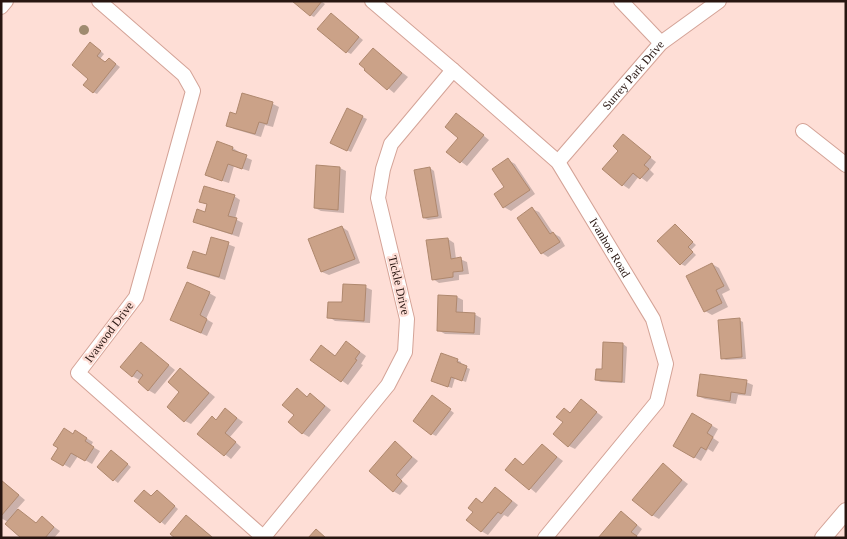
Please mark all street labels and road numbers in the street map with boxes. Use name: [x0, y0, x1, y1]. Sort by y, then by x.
street label: Surrey Park Drive: [599, 37, 667, 113]
street label: Ivanhoe Road: [586, 215, 633, 280]
street label: Tickle Drive: [385, 254, 413, 316]
street label: Ivawood Drive: [82, 299, 136, 365]

